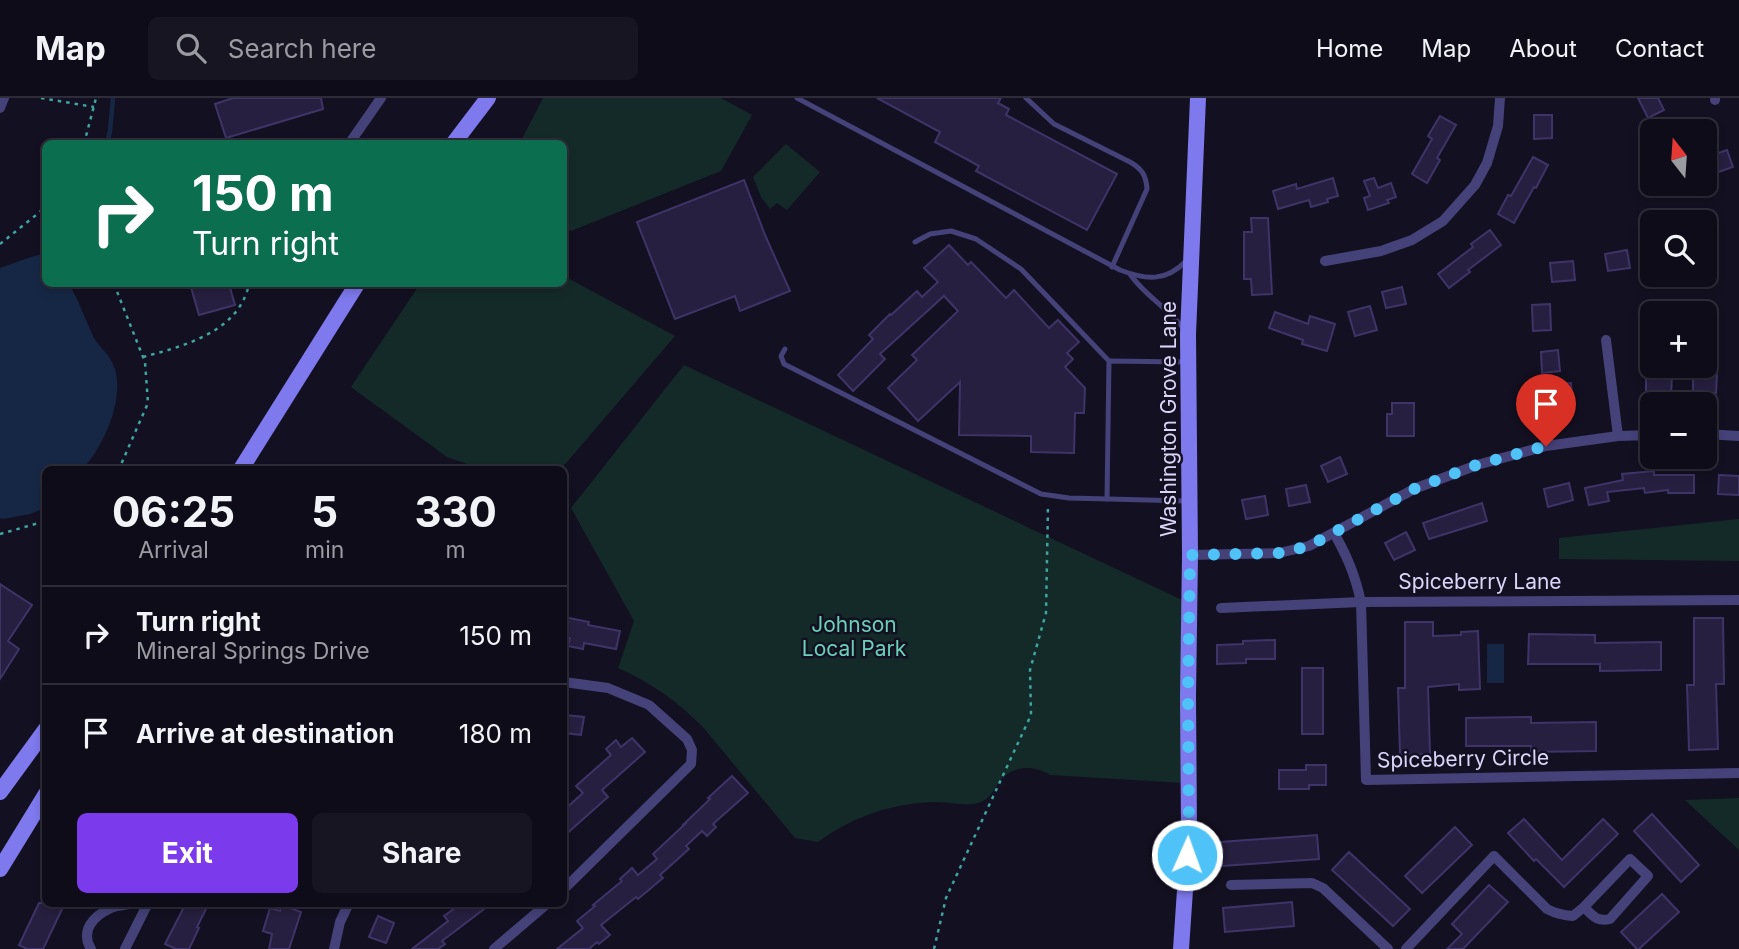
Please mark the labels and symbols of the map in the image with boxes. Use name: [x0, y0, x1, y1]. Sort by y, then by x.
north arrow: [1640, 119, 1717, 196]
street label: Washington Grove Lane: [1156, 301, 1181, 537]
pin: [1516, 374, 1576, 446]
street label: Spiceberry Lane: [1398, 569, 1562, 594]
park label: Johnson Local Park: [802, 612, 907, 661]
street label: Spiceberry Circle: [1377, 744, 1549, 773]
position arrow: [1150, 818, 1224, 892]

